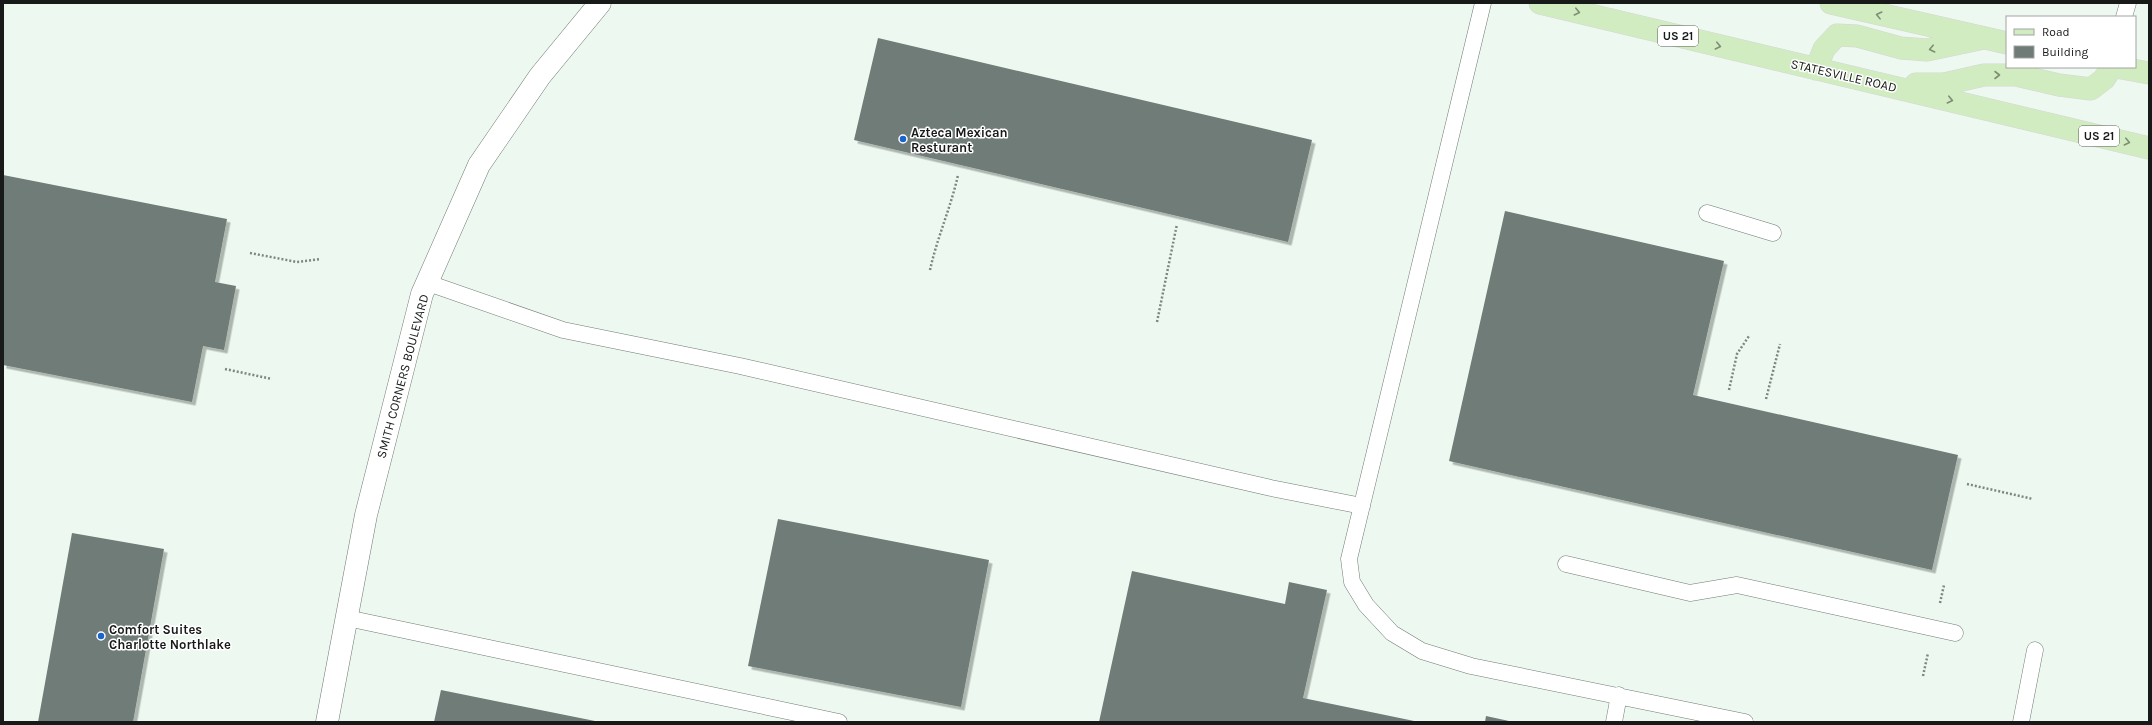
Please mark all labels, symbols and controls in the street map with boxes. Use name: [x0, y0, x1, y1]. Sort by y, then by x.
one-way arrow: [1574, 7, 1581, 16]
one-way arrow: [1876, 11, 1883, 20]
legend: [2006, 16, 2136, 68]
text: Road: [2042, 25, 2070, 39]
road number: US 21: [1658, 26, 1698, 46]
one-way arrow: [1714, 41, 1721, 49]
one-way arrow: [1929, 44, 1935, 52]
text: Building: [2042, 45, 2089, 59]
street label: STATESVILLE ROAD: [1789, 56, 1898, 95]
one-way arrow: [1994, 71, 2000, 79]
one-way arrow: [1946, 95, 1953, 104]
place label: Azteca Mexican Resturant: [911, 125, 1008, 155]
road number: US 21: [2079, 126, 2119, 146]
marker: Azteca Mexican Resturant: [898, 134, 908, 144]
one-way arrow: [2124, 138, 2130, 146]
street label: SMITH CORNERS BOULEVARD: [373, 292, 432, 460]
place label: Comfort Suites Charlotte Northlake: [109, 622, 231, 652]
marker: Comfort Suites Charlotte Northlake: [96, 631, 106, 641]

